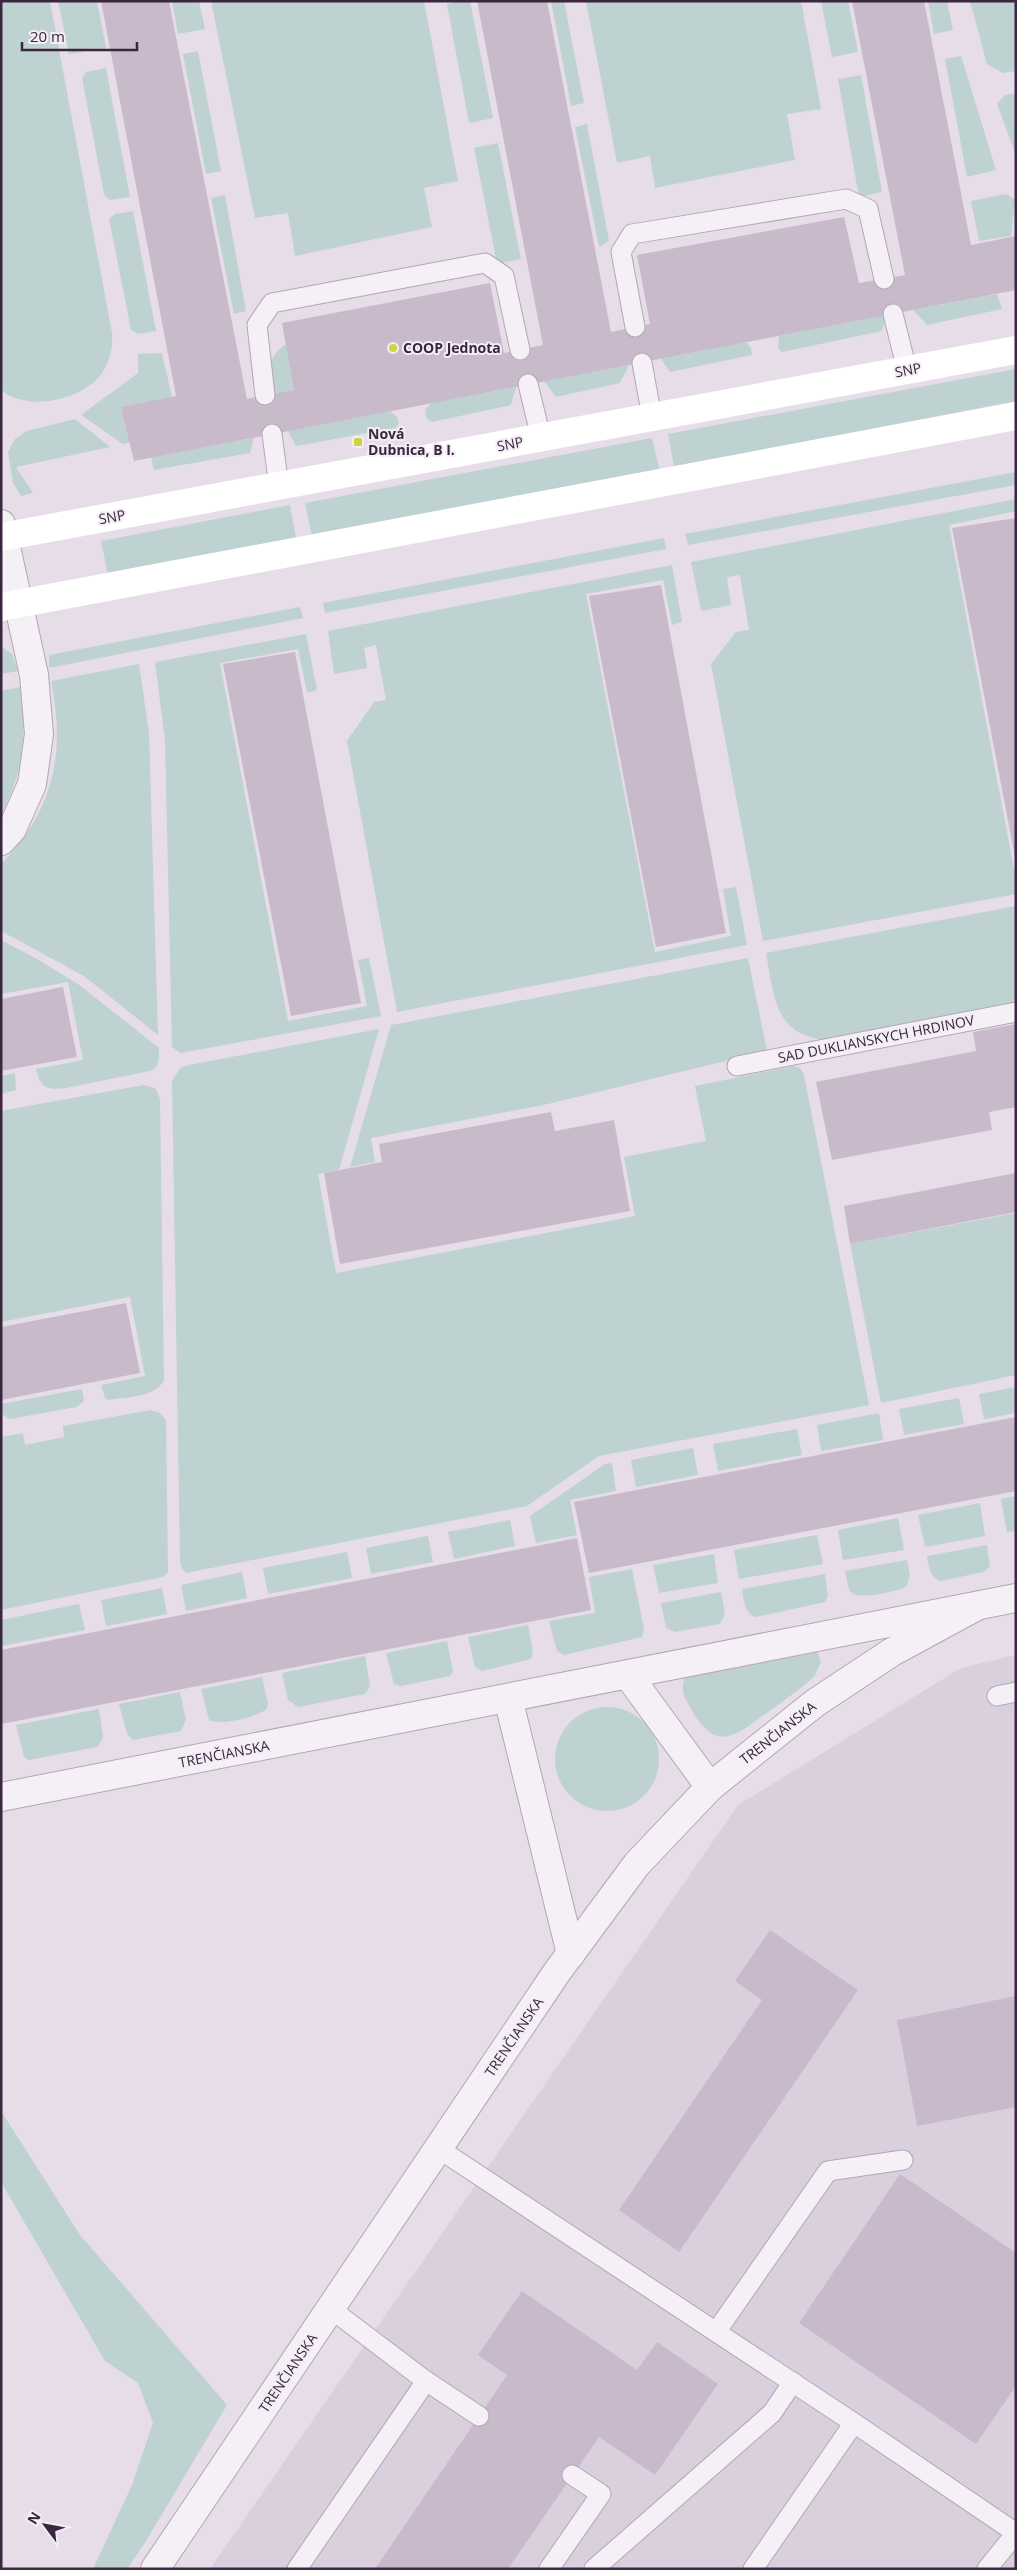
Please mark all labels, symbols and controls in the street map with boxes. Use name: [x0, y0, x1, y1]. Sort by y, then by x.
scale bar: [22, 20, 138, 52]
text: 20 m: [30, 26, 65, 46]
place label: COOP Jednota: [403, 338, 501, 357]
marker: COOP Jednota: [387, 342, 399, 354]
street label: SNP: [893, 358, 923, 381]
place label: Nová Dubnica, B I.: [368, 424, 455, 459]
street label: SNP: [495, 432, 525, 455]
marker: Nová Dubnica, B I.: [352, 436, 364, 448]
street label: SNP: [97, 505, 127, 528]
street label: SAD DUKLIANSKYCH HRDINOV: [776, 1010, 976, 1067]
street label: TRENČIANSKA: [736, 1697, 820, 1768]
street label: TRENČIANSKA: [177, 1735, 271, 1772]
street label: TRENČIANSKA: [480, 1993, 547, 2080]
street label: TRENČIANSKA: [254, 2329, 321, 2416]
north arrow: [20, 2500, 70, 2550]
text: N: [22, 2508, 45, 2528]

